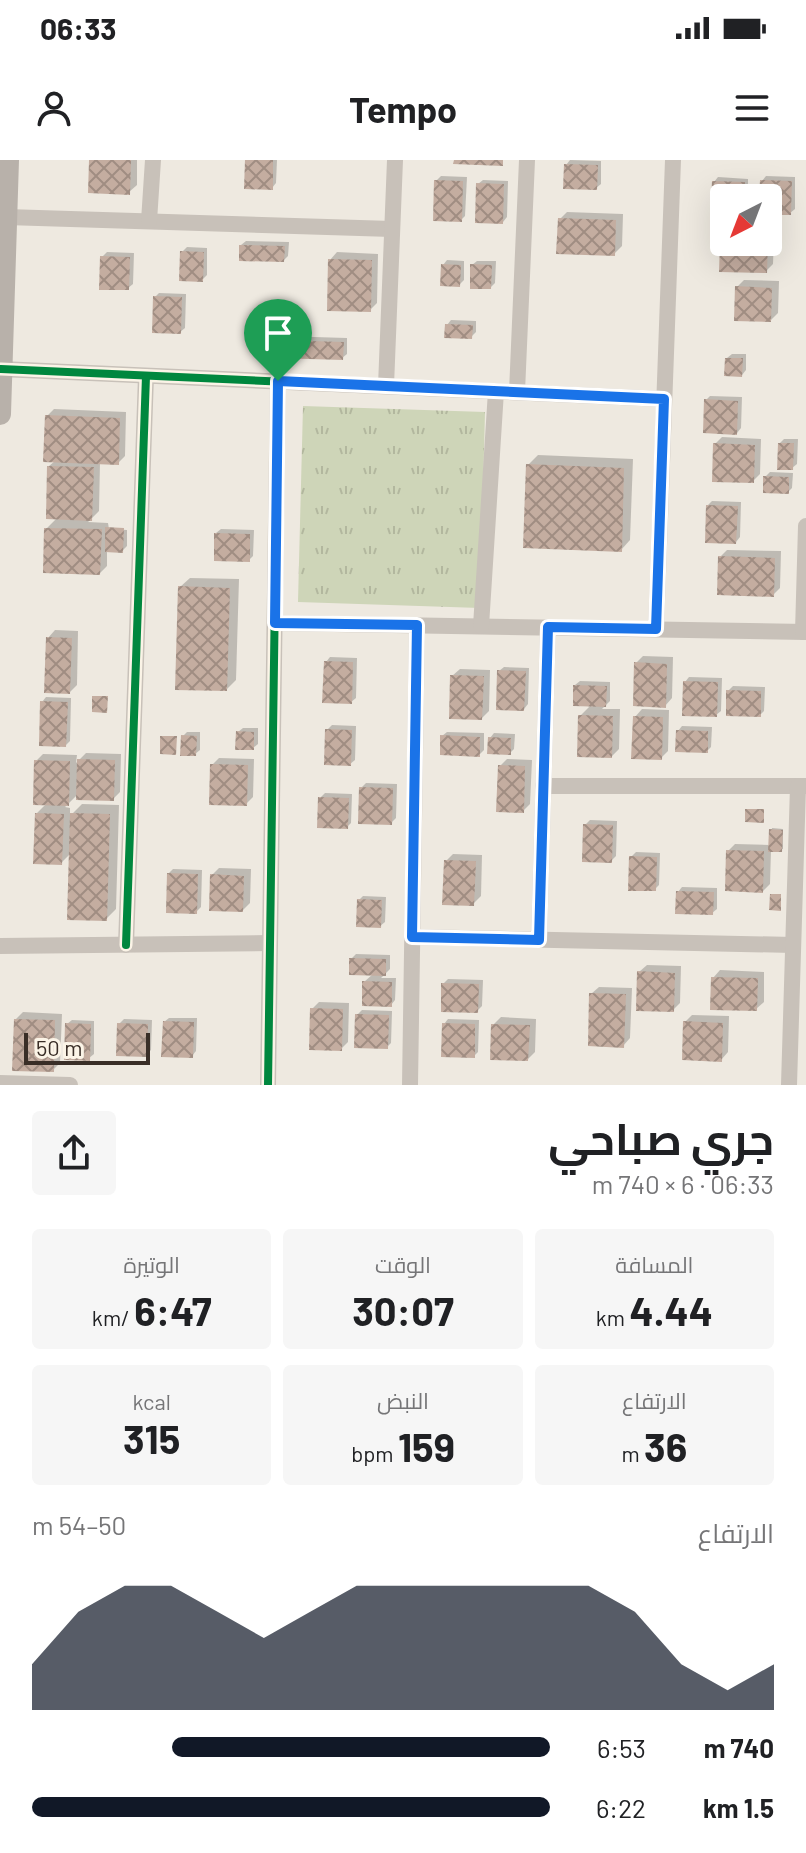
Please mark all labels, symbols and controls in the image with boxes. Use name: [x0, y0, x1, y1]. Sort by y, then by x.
text: 06:33: [40, 10, 117, 46]
icon: person: [32, 86, 76, 130]
icon: menu: [730, 86, 774, 130]
text: Tempo: [349, 87, 457, 130]
north arrow: [710, 184, 782, 256]
map controls: [710, 184, 782, 256]
pin: [244, 299, 312, 381]
icon: arrive: [256, 311, 300, 355]
scale bar: [24, 1029, 150, 1065]
text: 50 m: [36, 1034, 82, 1060]
button: share: [32, 1111, 116, 1195]
text: جري صباحي: [548, 1111, 774, 1164]
text: 06:33 · 6 × 740 m: [592, 1168, 774, 1199]
text: الوتيرة: [123, 1251, 180, 1277]
text: الوقت: [375, 1251, 431, 1277]
text: المسافة: [615, 1251, 693, 1277]
text: 6:47: [134, 1286, 211, 1334]
text: 30:07: [352, 1286, 454, 1334]
text: 4.44: [629, 1286, 713, 1334]
text: /km: [92, 1304, 134, 1330]
text: km: [596, 1304, 629, 1330]
text: النبض: [377, 1387, 429, 1413]
text: الارتفاع: [622, 1387, 687, 1413]
text: kcal: [133, 1388, 171, 1414]
text: 315: [123, 1414, 180, 1462]
text: 159: [398, 1422, 455, 1470]
text: 36: [644, 1422, 687, 1470]
text: bpm: [351, 1440, 398, 1466]
text: m: [621, 1440, 644, 1466]
text: 50–54 m: [32, 1509, 126, 1540]
text: الارتفاع: [698, 1517, 774, 1548]
text: 6:53: [597, 1732, 646, 1763]
text: 740 m: [704, 1732, 774, 1763]
text: 6:22: [596, 1792, 646, 1823]
text: 1.5 km: [703, 1792, 774, 1823]

